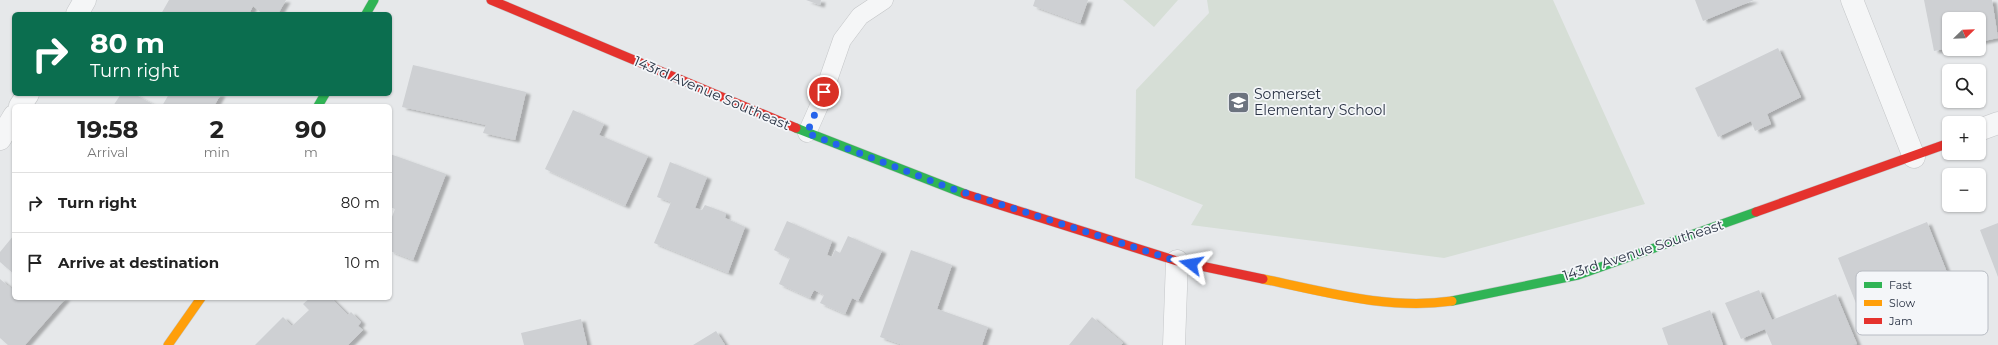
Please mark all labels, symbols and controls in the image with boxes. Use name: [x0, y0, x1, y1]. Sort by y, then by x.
north arrow: [1942, 12, 1986, 56]
map controls: [1942, 12, 1986, 212]
text: 80 m: [90, 26, 165, 60]
icon: right: [24, 28, 76, 80]
street label: 143rd Avenue Southeast: [631, 52, 793, 134]
text: Turn right: [90, 60, 180, 82]
button: search: [1942, 64, 1986, 108]
pin: [807, 75, 841, 109]
icon: arrive: [813, 81, 835, 103]
place label: Somerset Elementary School: [1254, 85, 1386, 119]
school or university icon: Somerset Elementary School: [1226, 89, 1252, 115]
text: 19:58: [77, 115, 138, 144]
text: 2: [210, 115, 224, 144]
text: 90: [295, 115, 327, 144]
button: +: [1942, 116, 1986, 160]
text: Arrival: [87, 144, 128, 160]
text: min: [204, 144, 230, 160]
text: m: [304, 144, 318, 160]
button: −: [1942, 168, 1986, 212]
icon: right: [24, 192, 46, 214]
text: Turn right: [58, 193, 137, 212]
text: 80 m: [341, 193, 380, 212]
street label: 143rd Avenue Southeast: [1560, 215, 1726, 285]
position arrow: [1170, 243, 1212, 285]
icon: arrive: [24, 252, 46, 274]
text: Arrive at destination: [58, 253, 219, 272]
text: 10 m: [345, 253, 380, 272]
legend: [1856, 271, 1988, 335]
text: Fast: [1889, 278, 1913, 292]
text: Slow: [1889, 296, 1915, 310]
text: Jam: [1888, 314, 1913, 328]

